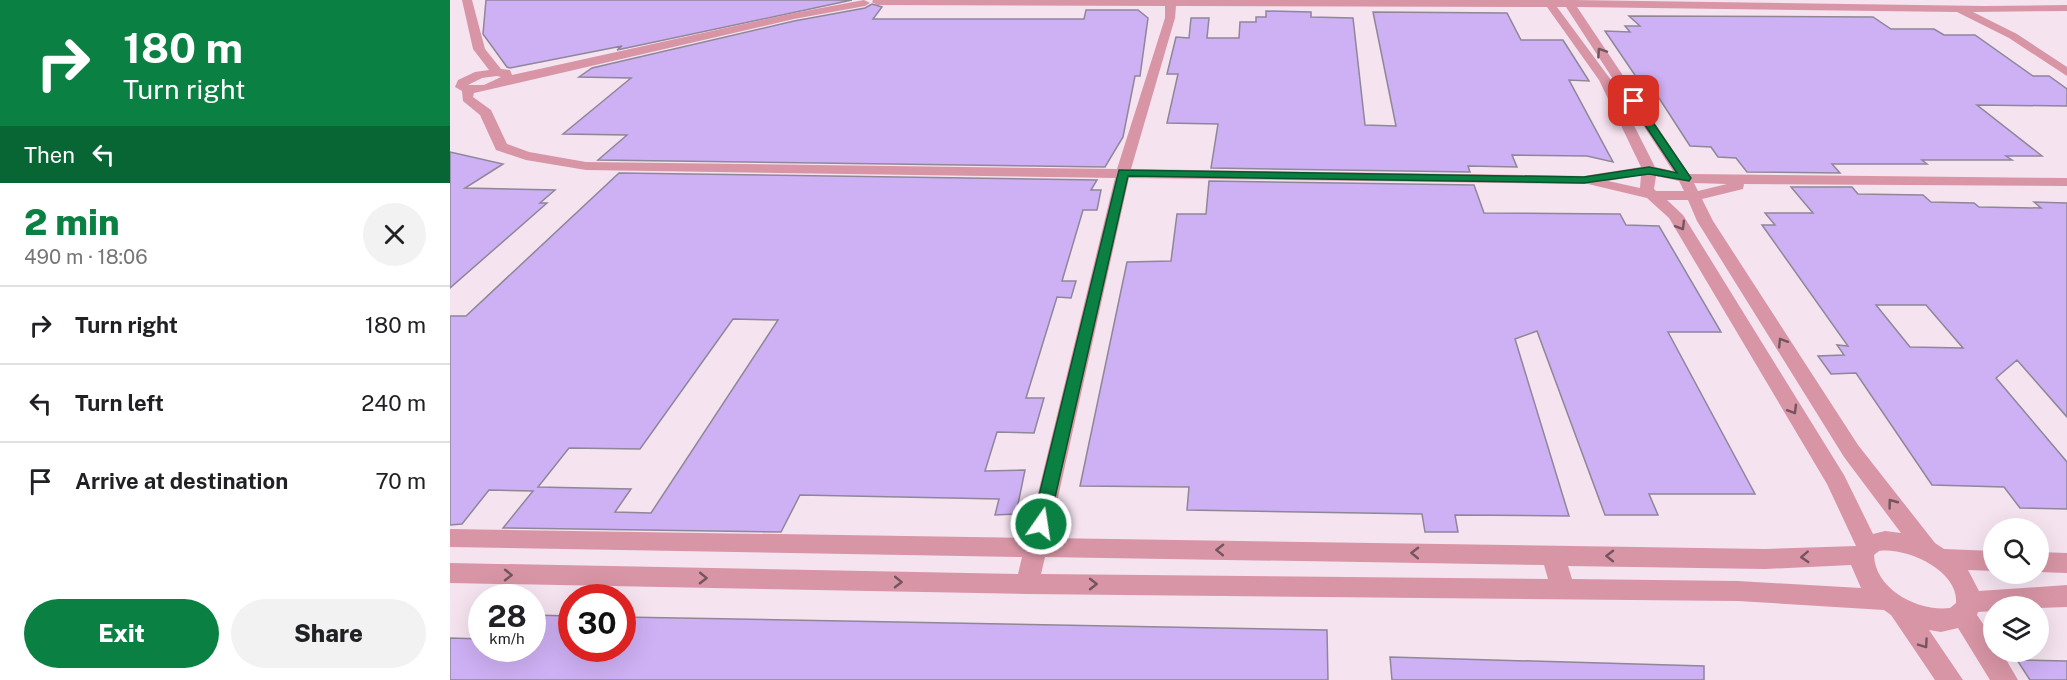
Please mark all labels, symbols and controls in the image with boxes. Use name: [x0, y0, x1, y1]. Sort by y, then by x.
text: 180 m: [123, 23, 243, 72]
icon: right: [24, 24, 102, 102]
one-way arrow: [1597, 48, 1608, 59]
text: Turn right: [123, 73, 246, 105]
pin: [1608, 75, 1659, 126]
icon: arrive: [1617, 84, 1650, 117]
icon: left: [87, 138, 120, 171]
text: Then: [24, 142, 75, 168]
text: 2 min: [24, 201, 120, 243]
button: close: [363, 203, 426, 266]
one-way arrow: [1674, 220, 1686, 230]
text: 490 m · 18:06: [24, 245, 148, 269]
icon: right: [24, 309, 57, 342]
text: Turn right: [75, 312, 178, 338]
text: 180 m: [365, 312, 426, 338]
one-way arrow: [1778, 338, 1790, 348]
icon: left: [24, 387, 57, 420]
text: Turn left: [75, 390, 164, 416]
text: 240 m: [361, 390, 426, 416]
one-way arrow: [1786, 404, 1798, 414]
icon: arrive: [24, 465, 57, 498]
text: Arrive at destination: [75, 468, 288, 494]
text: 70 m: [375, 468, 426, 494]
position arrow: [1009, 492, 1073, 556]
one-way arrow: [1888, 499, 1899, 510]
map controls: [1983, 518, 2049, 662]
button: search: [1983, 518, 2049, 584]
one-way arrow: [1215, 544, 1224, 556]
one-way arrow: [1410, 547, 1419, 559]
one-way arrow: [1605, 550, 1614, 563]
one-way arrow: [1800, 551, 1809, 564]
one-way arrow: [504, 568, 513, 581]
one-way arrow: [699, 572, 708, 584]
one-way arrow: [894, 575, 903, 588]
one-way arrow: [1089, 578, 1098, 590]
speed limit sign: 30: [558, 584, 636, 662]
button: layers: [1983, 596, 2049, 662]
text: 28: [487, 598, 527, 634]
button: Exit: [24, 599, 219, 668]
button: Share: [231, 599, 426, 668]
text: km/h: [489, 630, 525, 647]
one-way arrow: [1917, 637, 1928, 648]

